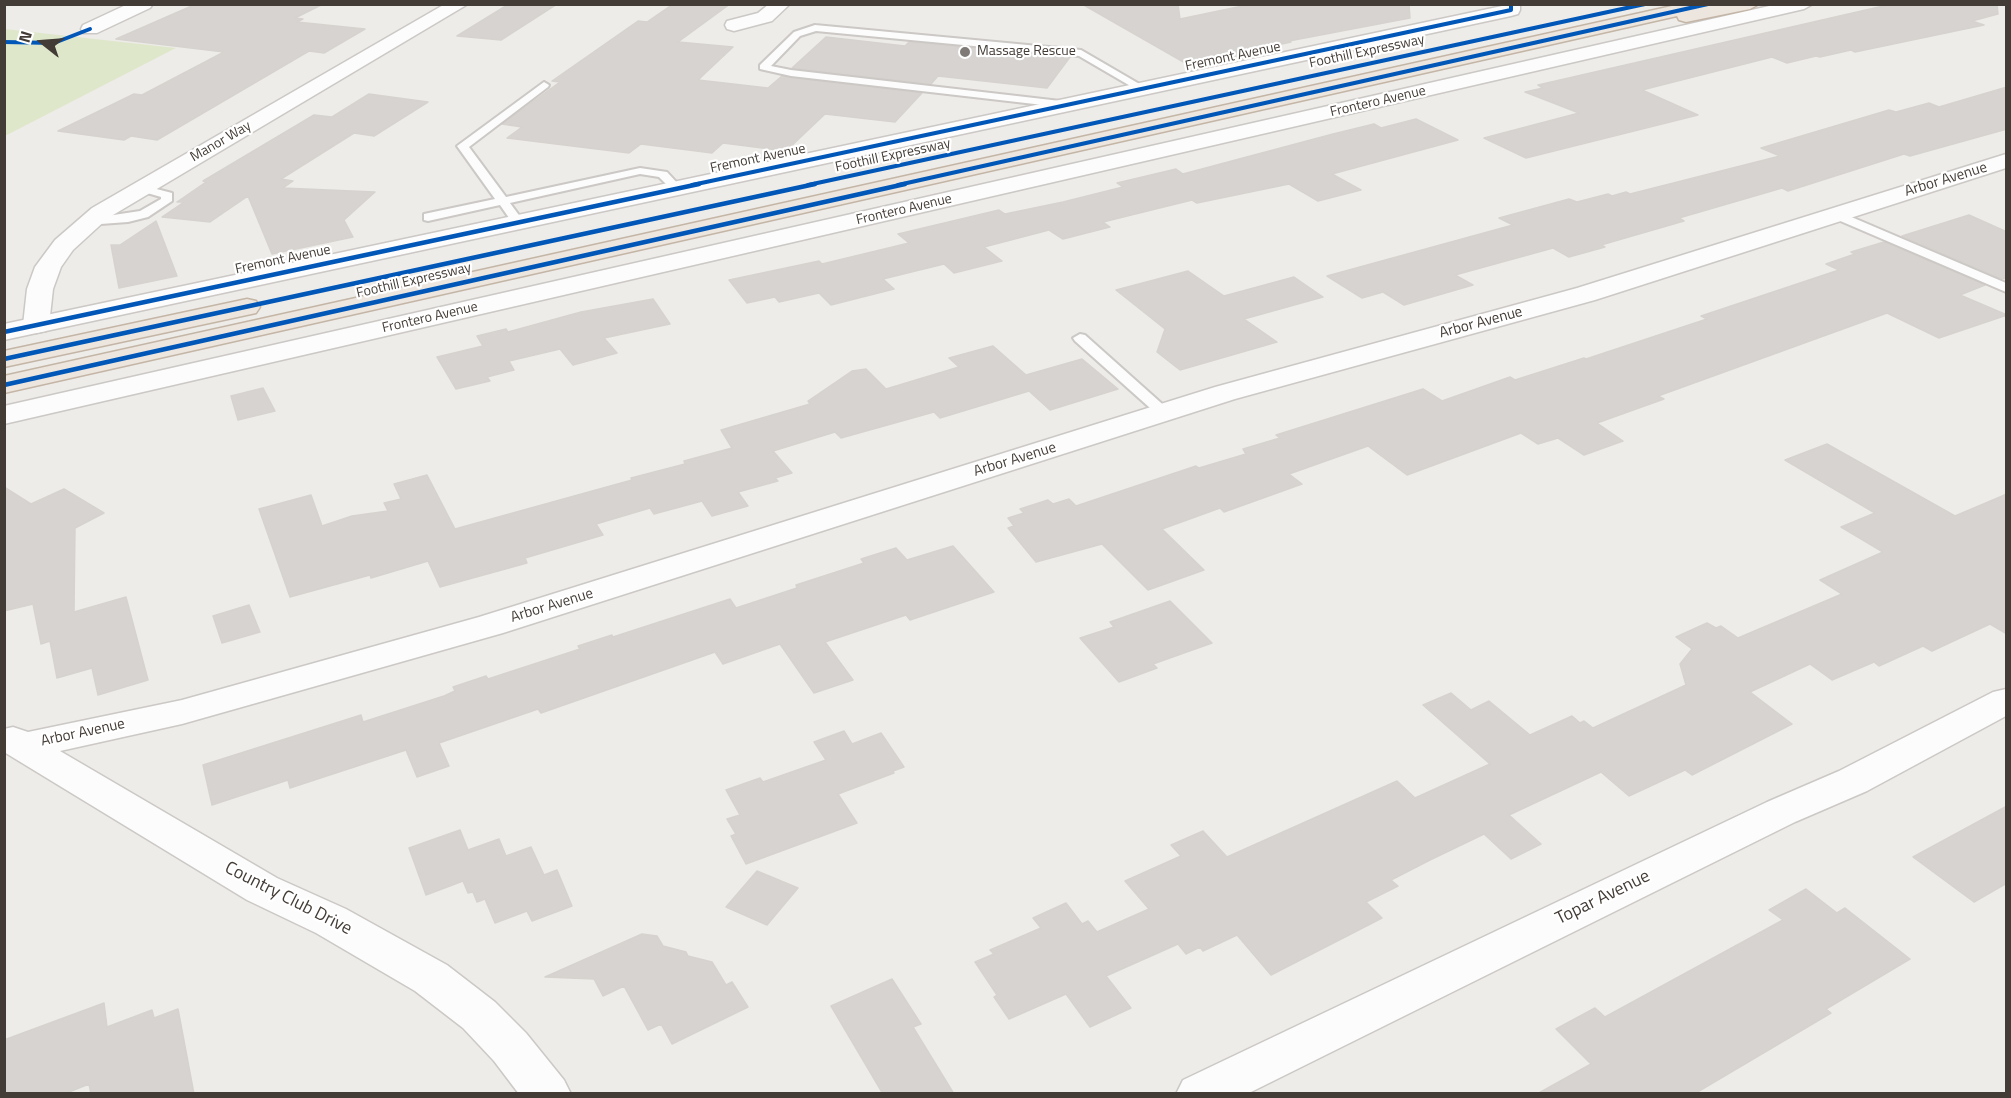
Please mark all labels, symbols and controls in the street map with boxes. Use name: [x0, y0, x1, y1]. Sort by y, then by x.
north arrow: [12, 12, 72, 72]
text: N: [12, 28, 38, 46]
street label: Foothill Expressway: [1308, 32, 1426, 72]
street label: Fremont Avenue: [1184, 39, 1282, 75]
place label: Massage Rescue: [977, 44, 1076, 60]
marker: Massage Rescue: [958, 45, 972, 59]
street label: Frontero Avenue: [1329, 83, 1427, 121]
street label: Manor Way: [188, 118, 254, 166]
street label: Foothill Expressway: [834, 136, 952, 176]
street label: Fremont Avenue: [709, 141, 807, 177]
street label: Arbor Avenue: [1903, 159, 1989, 201]
street label: Frontero Avenue: [855, 191, 953, 229]
street label: Fremont Avenue: [234, 242, 332, 278]
street label: Foothill Expressway: [355, 260, 473, 302]
street label: Frontero Avenue: [381, 299, 479, 337]
street label: Arbor Avenue: [1437, 303, 1525, 343]
street label: Arbor Avenue: [972, 439, 1058, 481]
street label: Arbor Avenue: [509, 585, 595, 627]
street label: Arbor Avenue: [39, 715, 127, 751]
street label: Country Club Drive: [221, 858, 355, 940]
street label: Topar Avenue: [1552, 866, 1654, 930]

